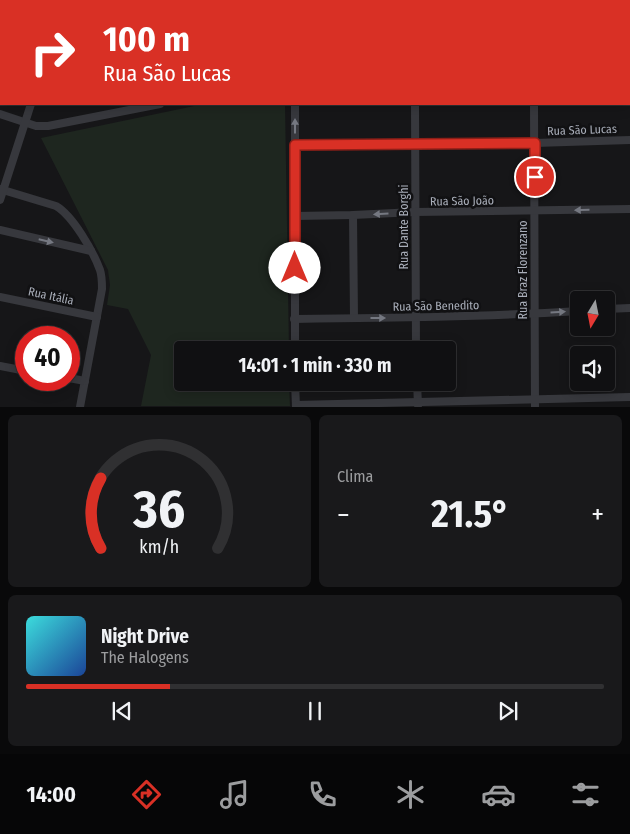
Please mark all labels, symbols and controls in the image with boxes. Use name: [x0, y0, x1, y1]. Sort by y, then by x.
text: 100 m: [103, 18, 190, 60]
icon: right: [20, 20, 85, 85]
text: Rua São Lucas: [103, 60, 231, 87]
one-way arrow: [291, 118, 299, 134]
street label: Rua São Lucas: [547, 122, 617, 138]
pin: [514, 156, 556, 198]
icon: arrive: [521, 163, 549, 191]
street label: Rua Dante Borghi: [397, 185, 411, 269]
street label: Rua São João: [430, 193, 494, 209]
one-way arrow: [574, 206, 590, 214]
one-way arrow: [373, 211, 389, 219]
street label: Rua Braz Florenzano: [516, 220, 530, 320]
one-way arrow: [38, 237, 53, 245]
position arrow: [268, 241, 320, 293]
street label: Rua Itália: [27, 284, 75, 308]
north arrow: [570, 291, 615, 336]
map controls: [570, 291, 615, 391]
street label: Rua São Benedito: [393, 298, 479, 314]
one-way arrow: [550, 308, 566, 316]
one-way arrow: [370, 314, 386, 322]
speed limit sign: 40: [15, 326, 80, 391]
button: sound: [570, 346, 615, 391]
text: 14:01 · 1 min · 330 m: [239, 354, 391, 377]
text: Clima: [337, 467, 373, 486]
text: 36: [133, 478, 185, 541]
text: 21.5°: [431, 491, 510, 537]
text: −: [337, 498, 350, 531]
text: +: [591, 498, 604, 531]
text: km/h: [140, 536, 179, 558]
text: Night Drive: [101, 625, 189, 648]
text: The Halogens: [101, 648, 189, 667]
icon: previous: [108, 697, 136, 725]
icon: pause: [301, 697, 329, 725]
icon: next: [494, 697, 522, 725]
icon: directions: [129, 777, 164, 812]
icon: music: [217, 777, 252, 812]
icon: phone: [305, 777, 340, 812]
icon: climate: [393, 777, 428, 812]
icon: car: [481, 777, 516, 812]
icon: filters: [568, 777, 603, 812]
text: 14:00: [26, 781, 76, 808]

